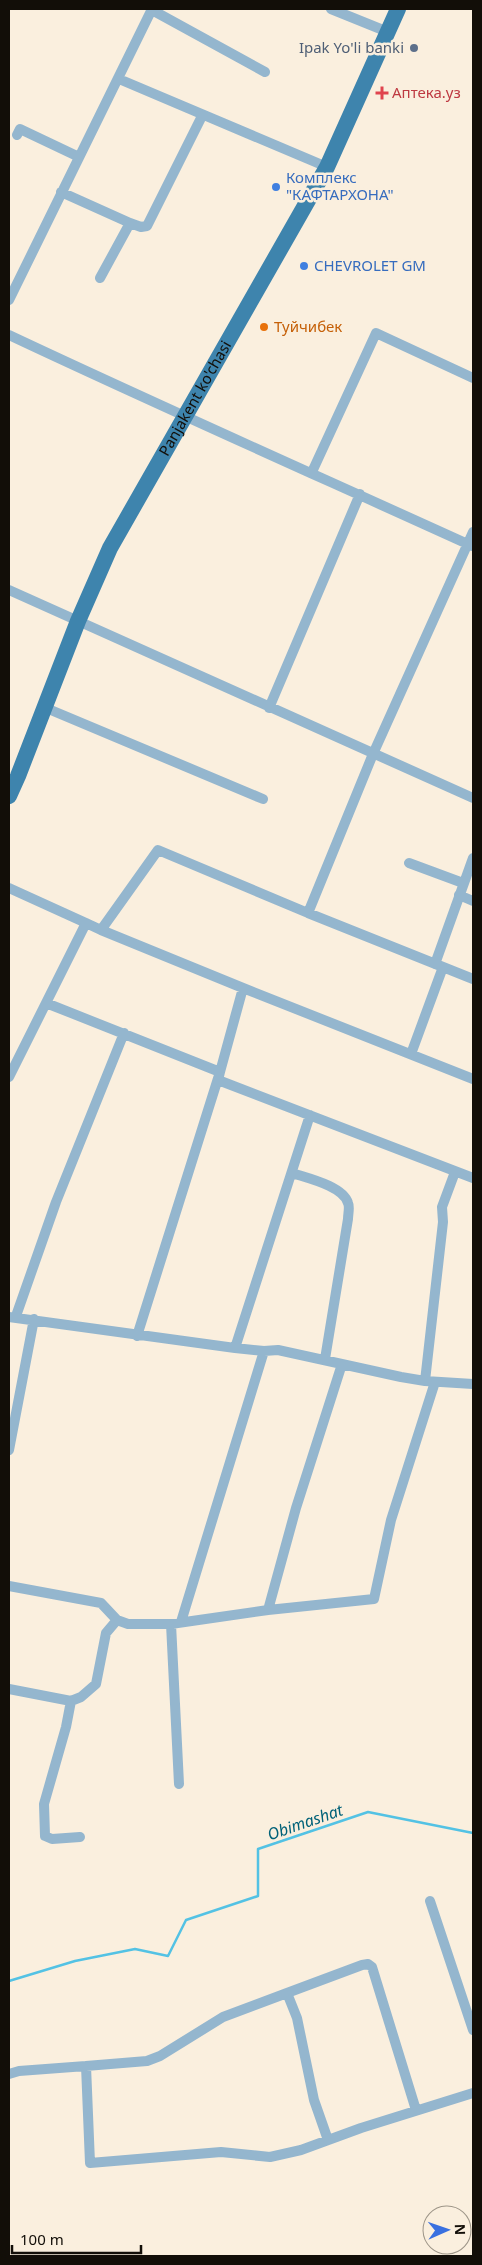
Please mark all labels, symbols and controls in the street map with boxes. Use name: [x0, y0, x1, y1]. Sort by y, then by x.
place label: Ipak Yo'li banki: [299, 37, 404, 57]
marker: Ipak Yo'li banki: [408, 42, 420, 54]
place label: Аптека.уз: [392, 82, 461, 102]
marker: Аптека.уз: [376, 87, 388, 99]
place label: Комплекс "КАФТАРХОНА": [286, 167, 394, 204]
marker: Комплекс "КАФТАРХОНА": [270, 181, 282, 193]
place label: CHEVROLET GM: [314, 255, 426, 275]
marker: CHEVROLET GM: [298, 260, 310, 272]
place label: Туйчибек: [274, 316, 342, 336]
marker: Туйчибек: [258, 321, 270, 333]
street label: Panjakent ko'chasi: [154, 337, 235, 459]
water label: Obimashat: [264, 1799, 346, 1845]
north arrow: [422, 2205, 472, 2255]
scale bar: [12, 2222, 141, 2254]
text: N: [451, 2224, 470, 2236]
text: 100 m: [20, 2229, 64, 2249]

